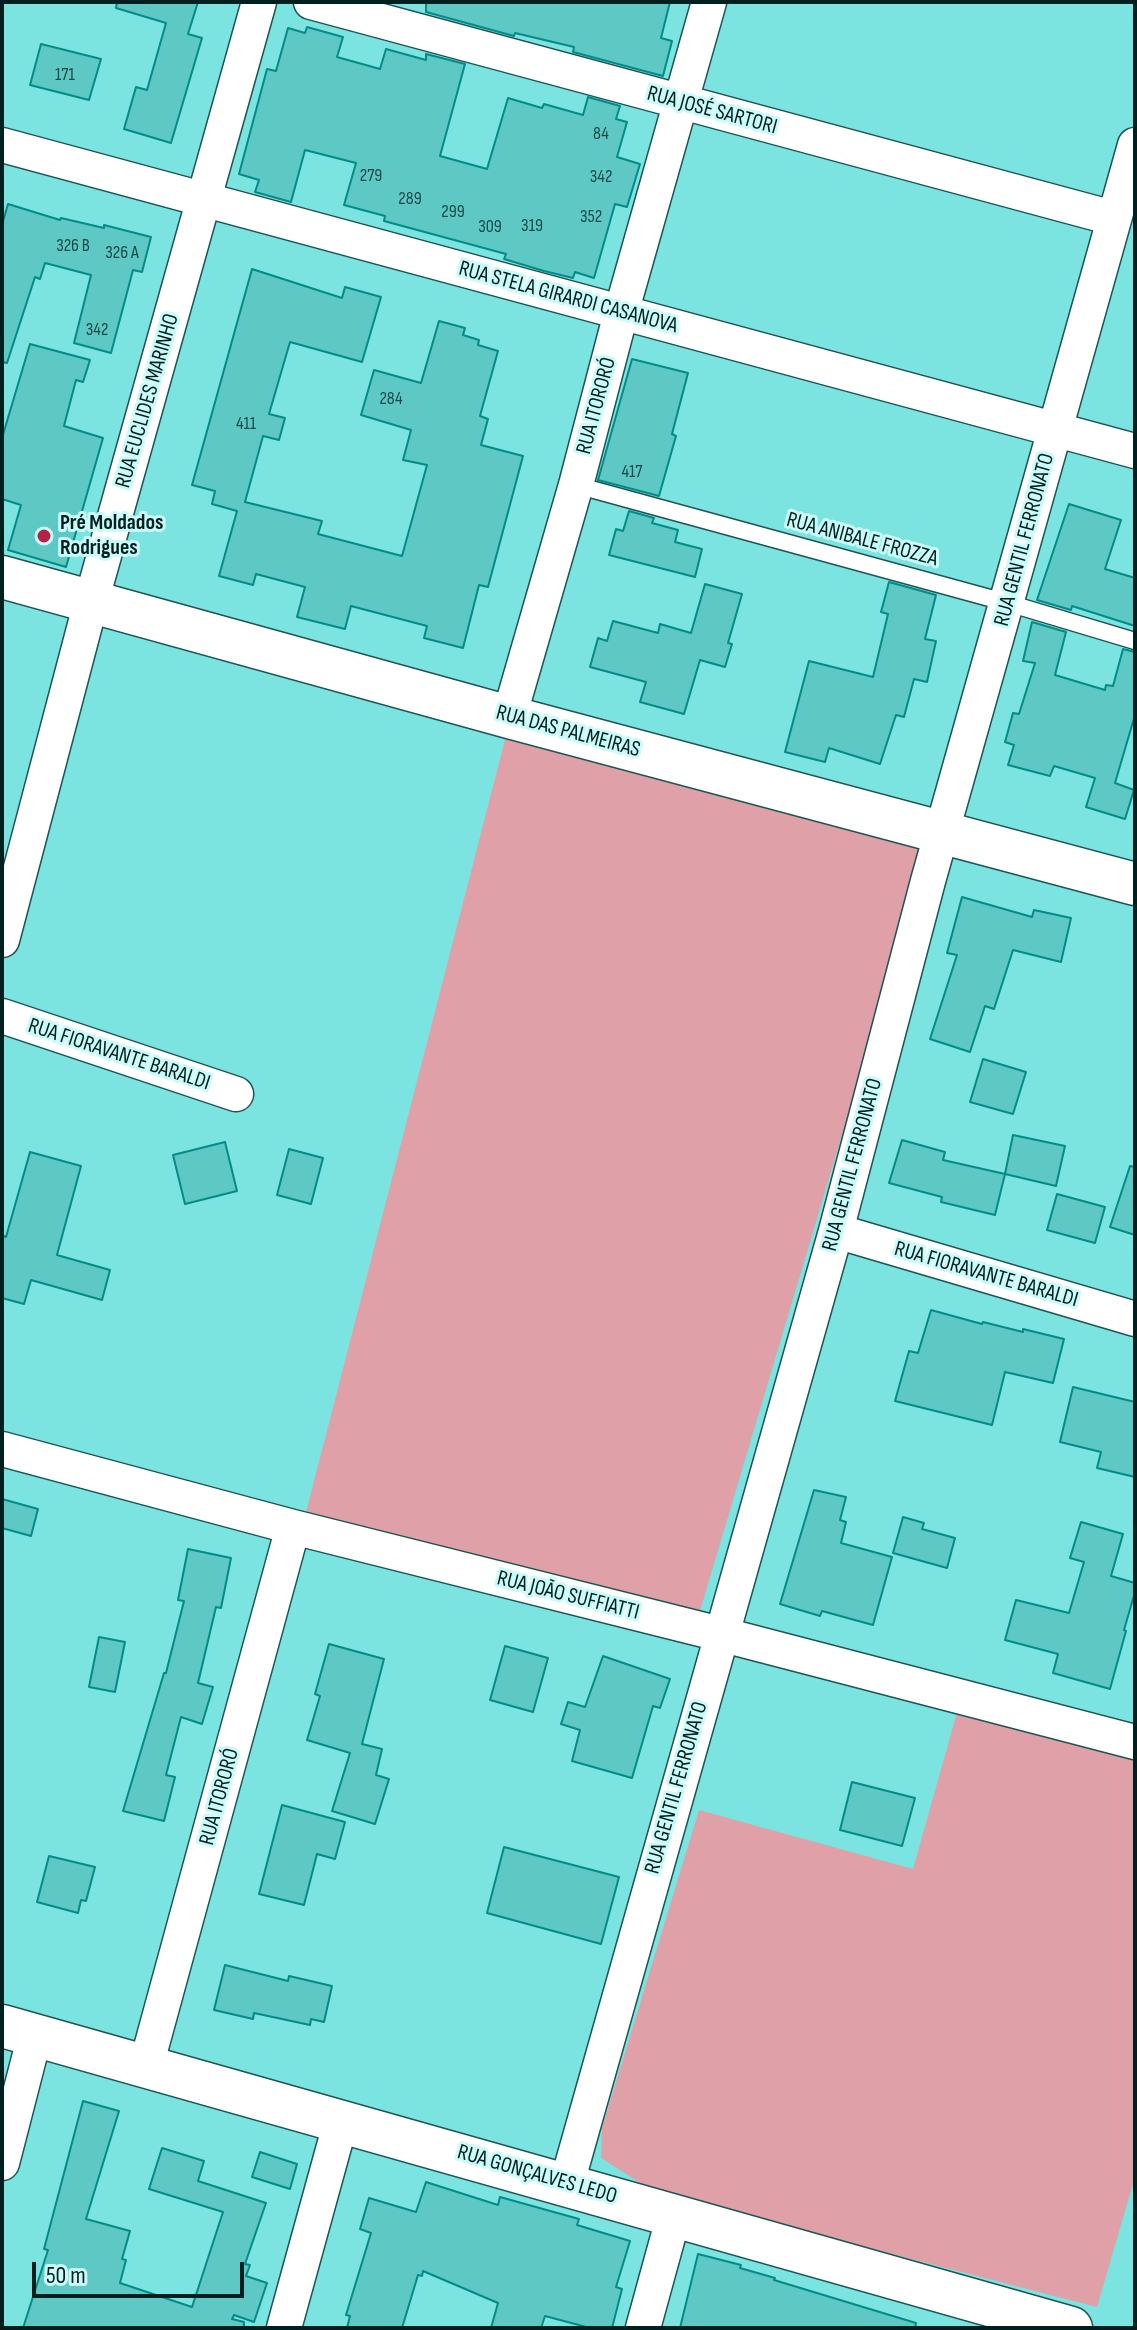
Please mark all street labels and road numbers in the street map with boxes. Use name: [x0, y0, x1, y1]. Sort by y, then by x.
street label: RUA JOSÉ SARTORI: [644, 81, 780, 141]
street label: RUA STELA GIRARDI CASANOVA: [456, 256, 680, 340]
street label: RUA EUCLIDES MARINHO: [111, 311, 185, 491]
street label: RUA ITORORÓ: [571, 355, 623, 457]
street label: RUA GENTIL FERRONATO: [989, 451, 1061, 629]
street label: RUA ANIBALE FROZZA: [783, 507, 941, 573]
street label: RUA DAS PALMEIRAS: [493, 700, 643, 764]
street label: RUA FIORAVANTE BARALDI: [25, 1013, 213, 1097]
street label: RUA GENTIL FERRONATO: [817, 1076, 889, 1254]
street label: RUA FIORAVANTE BARALDI: [891, 1236, 1081, 1314]
street label: RUA JOÃO SUFFIATTI: [494, 1566, 642, 1626]
street label: RUA GENTIL FERRONATO: [640, 1699, 714, 1877]
street label: RUA ITORORÓ: [194, 1746, 246, 1848]
street label: RUA GONÇALVES LEDO: [454, 2140, 620, 2210]

